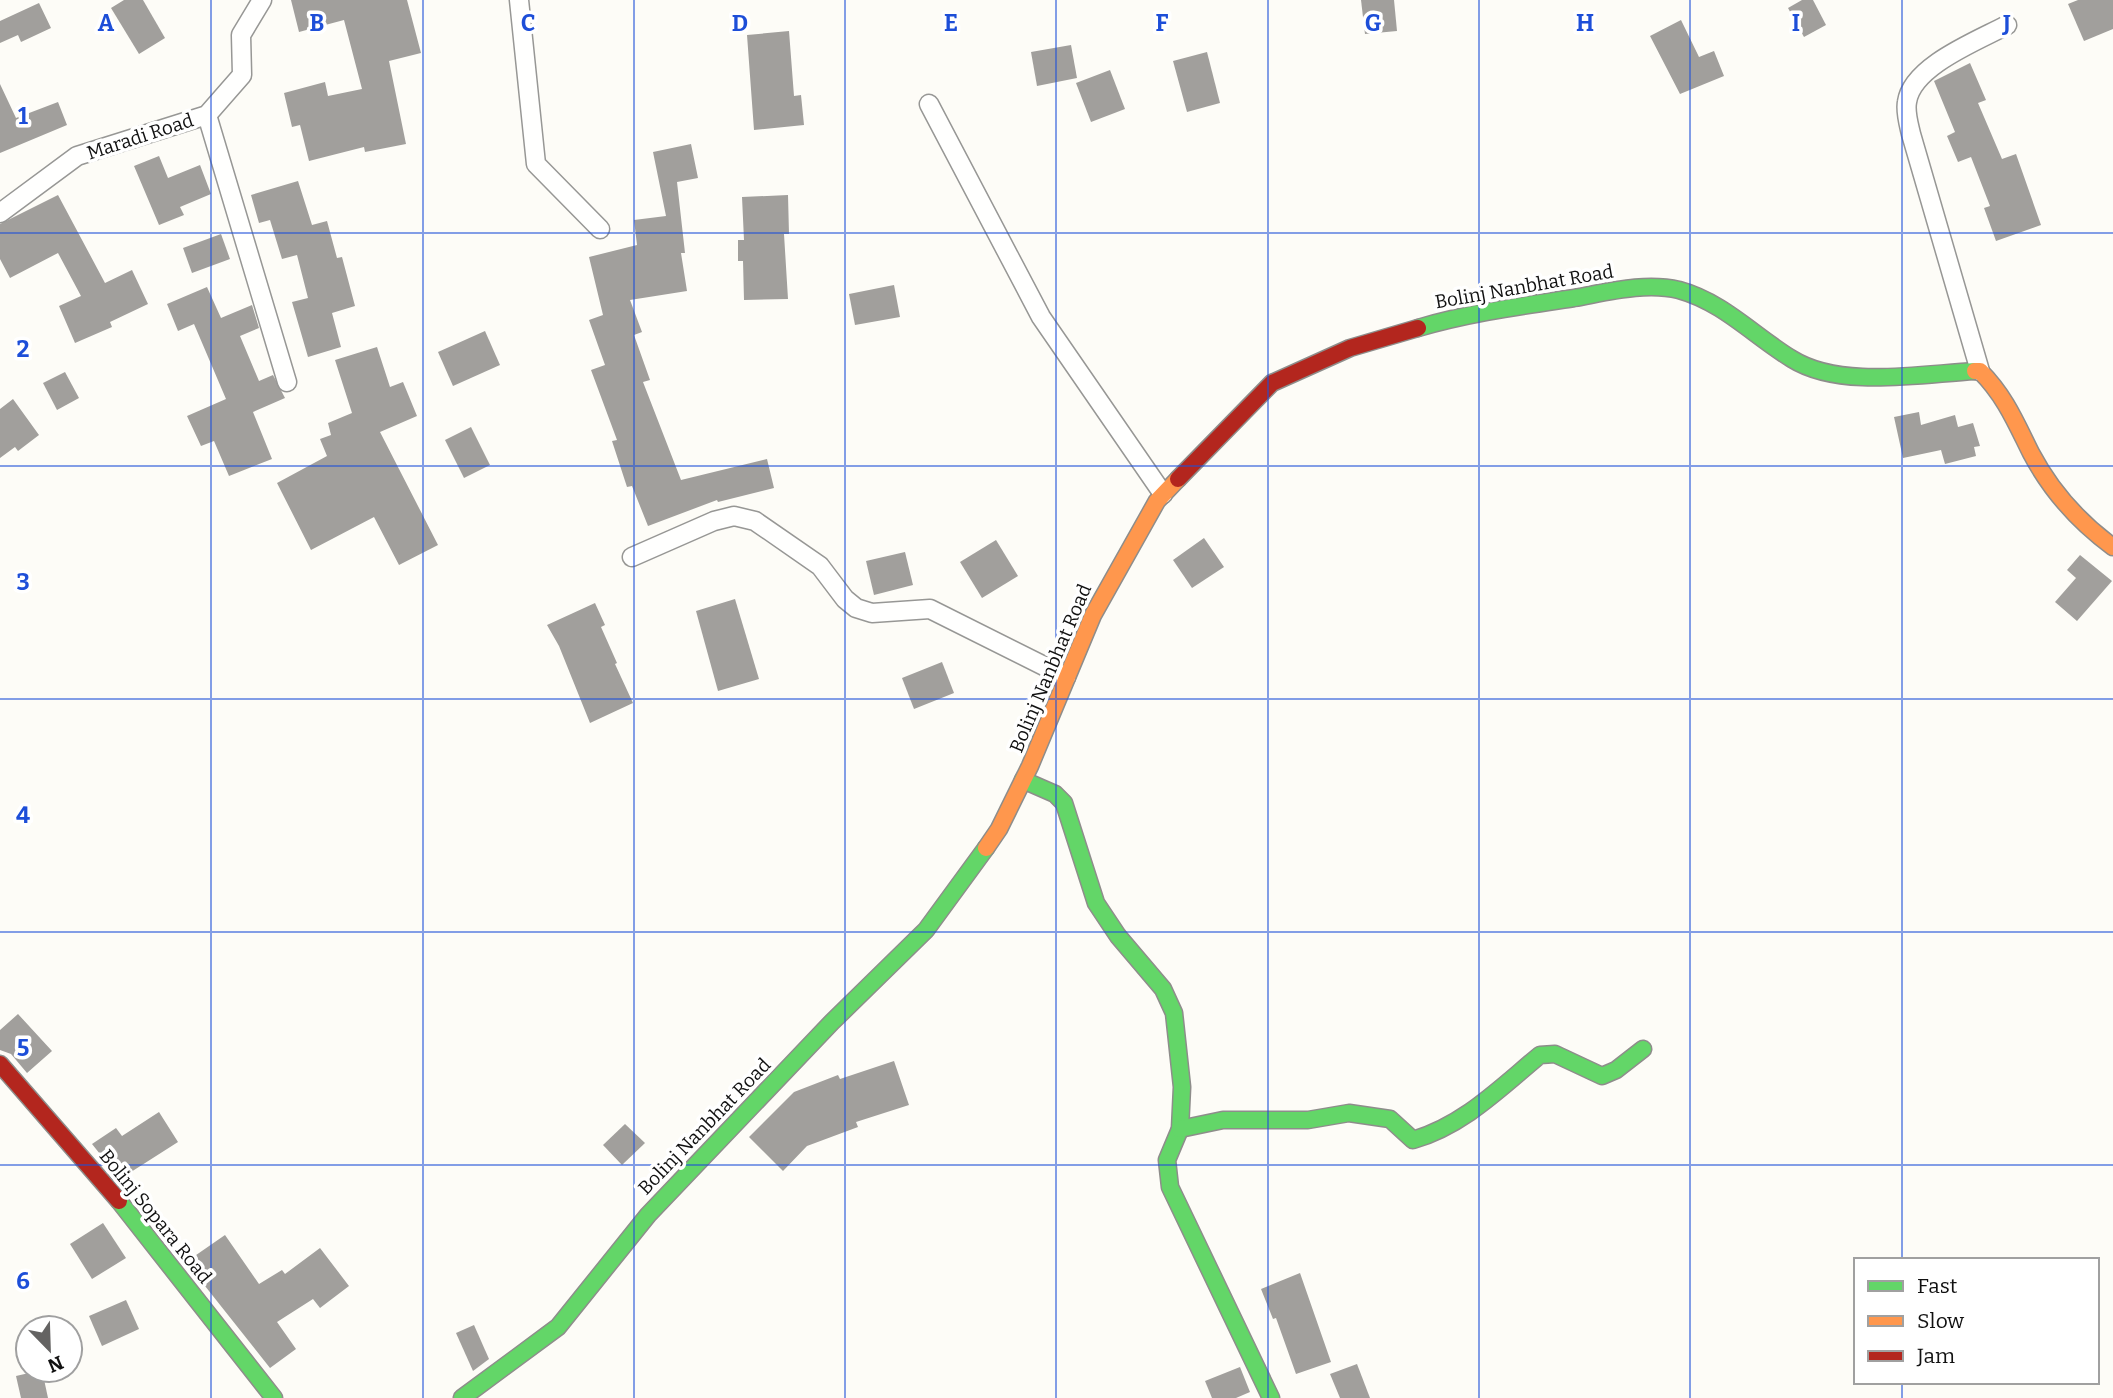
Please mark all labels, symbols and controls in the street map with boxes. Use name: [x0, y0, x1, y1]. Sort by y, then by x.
text: A: [98, 9, 115, 37]
text: B: [310, 9, 324, 37]
text: C: [521, 9, 535, 37]
text: D: [732, 9, 748, 37]
text: E: [944, 9, 958, 37]
text: F: [1156, 9, 1169, 37]
text: G: [1365, 9, 1382, 37]
text: H: [1576, 9, 1594, 37]
text: I: [1792, 9, 1800, 37]
text: J: [2001, 9, 2011, 37]
text: 1: [18, 102, 28, 130]
street label: Maradi Road: [84, 108, 196, 165]
street label: Bolinj Nanbhat Road: [1433, 259, 1615, 314]
text: 2: [17, 335, 30, 363]
text: 3: [16, 568, 30, 596]
street label: Bolinj Nanbhat Road: [1005, 580, 1096, 756]
text: 4: [16, 801, 30, 829]
text: 5: [17, 1034, 29, 1062]
street label: Bolinj Nanbhat Road: [633, 1053, 775, 1199]
street label: Bolinj Sopara Road: [95, 1145, 217, 1288]
legend: [1854, 1258, 2099, 1384]
text: 6: [16, 1267, 30, 1295]
text: Fast: [1917, 1273, 1958, 1299]
text: Slow: [1917, 1308, 1964, 1334]
north arrow: [14, 1314, 84, 1384]
text: Jam: [1916, 1343, 1955, 1369]
text: N: [44, 1351, 67, 1378]

